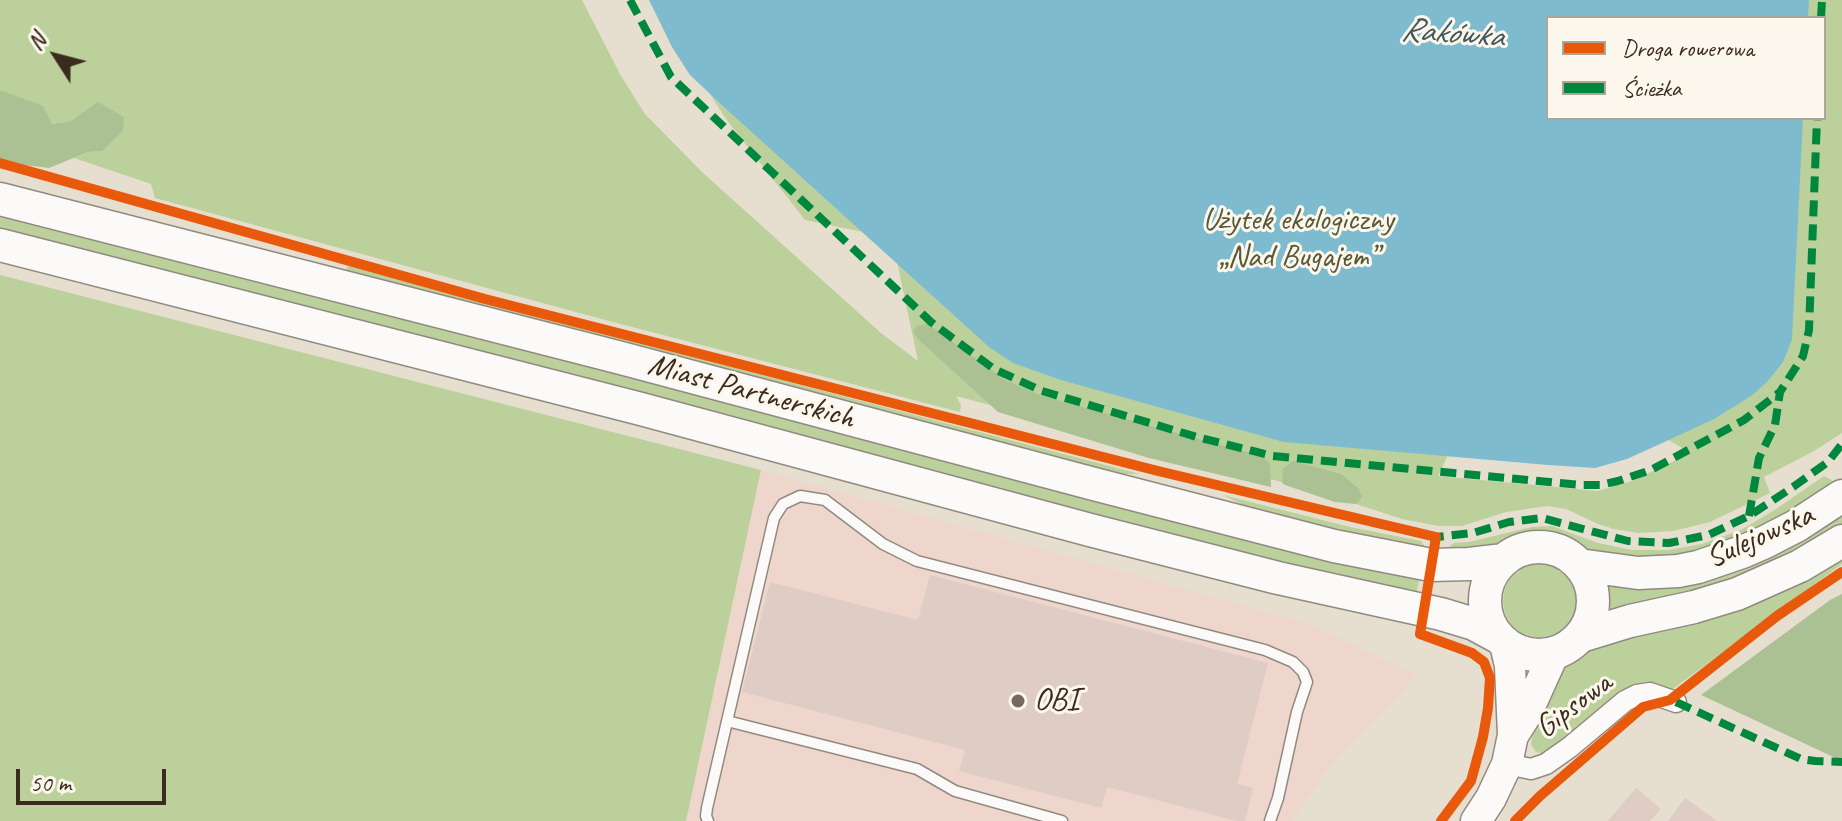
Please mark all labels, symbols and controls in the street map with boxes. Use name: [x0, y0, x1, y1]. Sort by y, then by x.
water label: Rakówka: [1400, 10, 1504, 58]
north arrow: [16, 16, 96, 96]
legend: [1546, 16, 1826, 120]
text: N: [21, 28, 52, 56]
text: Droga rowerowa: [1622, 33, 1754, 63]
text: Ścieżka: [1622, 73, 1681, 103]
park label: Użytek ekologiczny „Nad Bugajem”: [1202, 202, 1394, 277]
street label: Miast Partnerskich: [644, 346, 858, 438]
street label: Sulejowska: [1700, 496, 1820, 578]
street label: Gipsowa: [1528, 665, 1620, 747]
place label: OBI: [1034, 682, 1079, 720]
marker: OBI: [1009, 692, 1027, 710]
scale bar: [20, 753, 170, 803]
text: 50 m: [30, 768, 71, 798]

